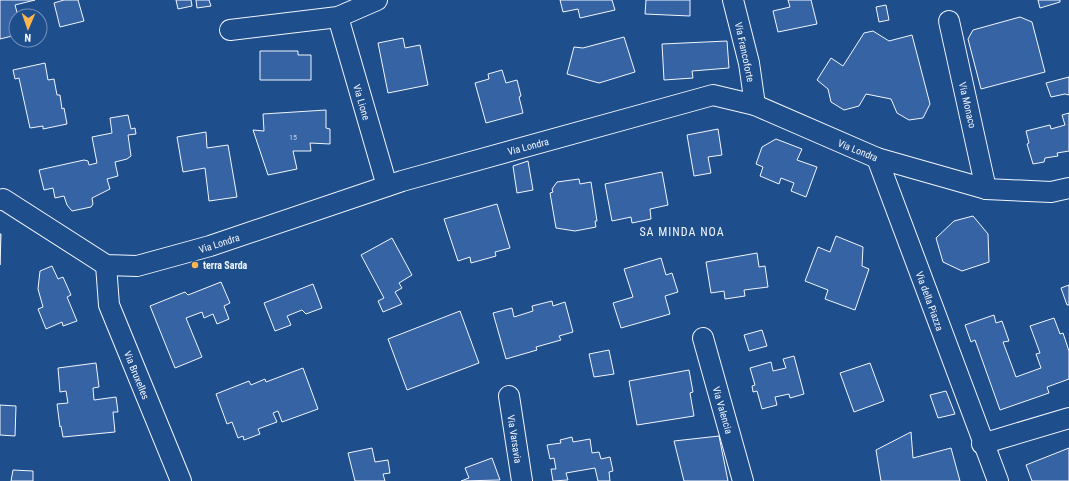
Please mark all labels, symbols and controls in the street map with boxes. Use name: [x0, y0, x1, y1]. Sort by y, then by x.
north arrow: [8, 8, 48, 48]
street label: Via Francoforte: [733, 21, 756, 83]
text: N: [24, 31, 31, 44]
street label: Via Monaco: [957, 81, 978, 129]
street label: Via Lione: [351, 83, 372, 122]
house number: 15: [289, 133, 297, 142]
street label: Via Londra: [506, 136, 550, 157]
street label: Via Londra: [836, 137, 880, 164]
district label: SA MINDA NOA: [639, 225, 725, 239]
street label: Via Londra: [197, 232, 241, 255]
marker: terra Sarda: [190, 260, 200, 270]
place label: terra Sarda: [203, 260, 248, 271]
street label: Via della Piazza: [914, 270, 945, 333]
street label: Via Bruxelles: [122, 349, 151, 401]
street label: Via Valencia: [711, 385, 735, 435]
street label: Via Varsavia: [505, 414, 524, 464]

